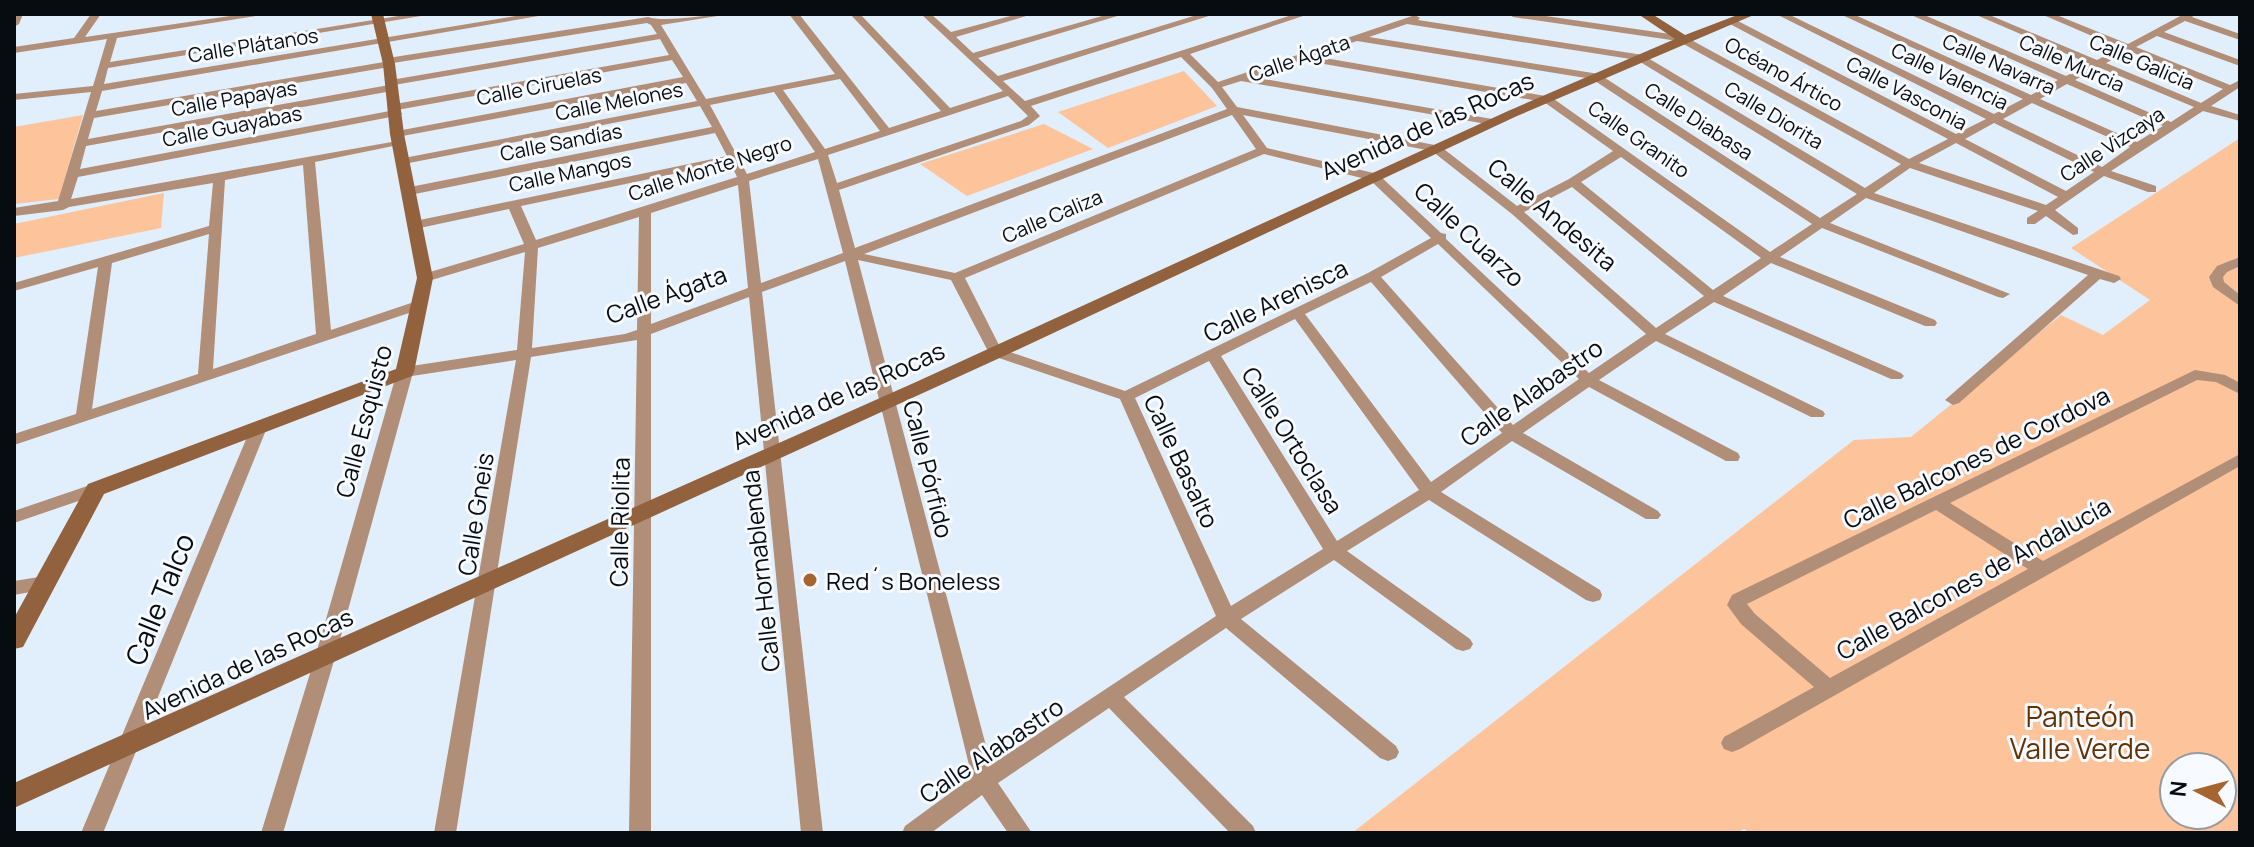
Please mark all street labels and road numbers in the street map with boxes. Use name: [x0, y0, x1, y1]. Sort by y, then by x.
street label: Calle Plátanos: [186, 21, 320, 69]
street label: Calle Navarra: [1938, 27, 2060, 101]
street label: Calle Ágata: [1245, 28, 1353, 88]
street label: Calle Murcia: [2015, 28, 2129, 98]
street label: Calle Galicia: [2085, 28, 2199, 96]
street label: Océano Ártico: [1720, 30, 1848, 118]
street label: Calle Valencia: [1887, 36, 2013, 116]
street label: Calle Vasconia: [1842, 50, 1972, 136]
street label: Calle Ciruelas: [474, 61, 604, 111]
street label: Avenida de las Rocas: [1315, 63, 1539, 187]
street label: Calle Papayas: [169, 74, 299, 122]
street label: Calle Melones: [553, 75, 685, 127]
street label: Calle Diorita: [1719, 75, 1829, 155]
street label: Calle Diabasa: [1640, 76, 1758, 166]
street label: Calle Granito: [1583, 94, 1695, 184]
street label: Calle Guayabas: [160, 99, 304, 153]
street label: Calle Vizcaya: [2055, 100, 2169, 188]
street label: Calle Sandías: [498, 117, 624, 167]
street label: Calle Monte Negro: [625, 129, 795, 207]
street label: Calle Mangos: [506, 146, 634, 198]
street label: Calle Andesita: [1481, 150, 1625, 278]
street label: Calle Cuarzo: [1408, 174, 1532, 294]
street label: Calle Caliza: [998, 183, 1106, 249]
street label: Calle Arenisca: [1197, 251, 1353, 349]
street label: Calle Ágata: [601, 257, 731, 331]
street label: Calle Alabastro: [1453, 331, 1609, 453]
street label: Avenida de las Rocas: [726, 333, 950, 457]
street label: Calle Esquisto: [327, 341, 399, 501]
street label: Calle Ortoclasa: [1235, 360, 1351, 520]
street label: Calle Balcones de Cordova: [1837, 378, 2115, 536]
street label: Calle Basalto: [1137, 389, 1227, 533]
street label: Calle Pórfido: [896, 397, 962, 541]
street label: Calle Gneis: [449, 450, 501, 578]
street label: Calle Riolita: [601, 457, 637, 587]
street label: Calle Hornablenda: [733, 469, 787, 673]
street label: Calle Balcones de Andalucía: [1830, 489, 2116, 667]
street label: Calle Talco: [115, 527, 203, 671]
street label: Avenida de las Rocas: [136, 600, 358, 726]
street label: Calle Alabastro: [913, 690, 1069, 810]

